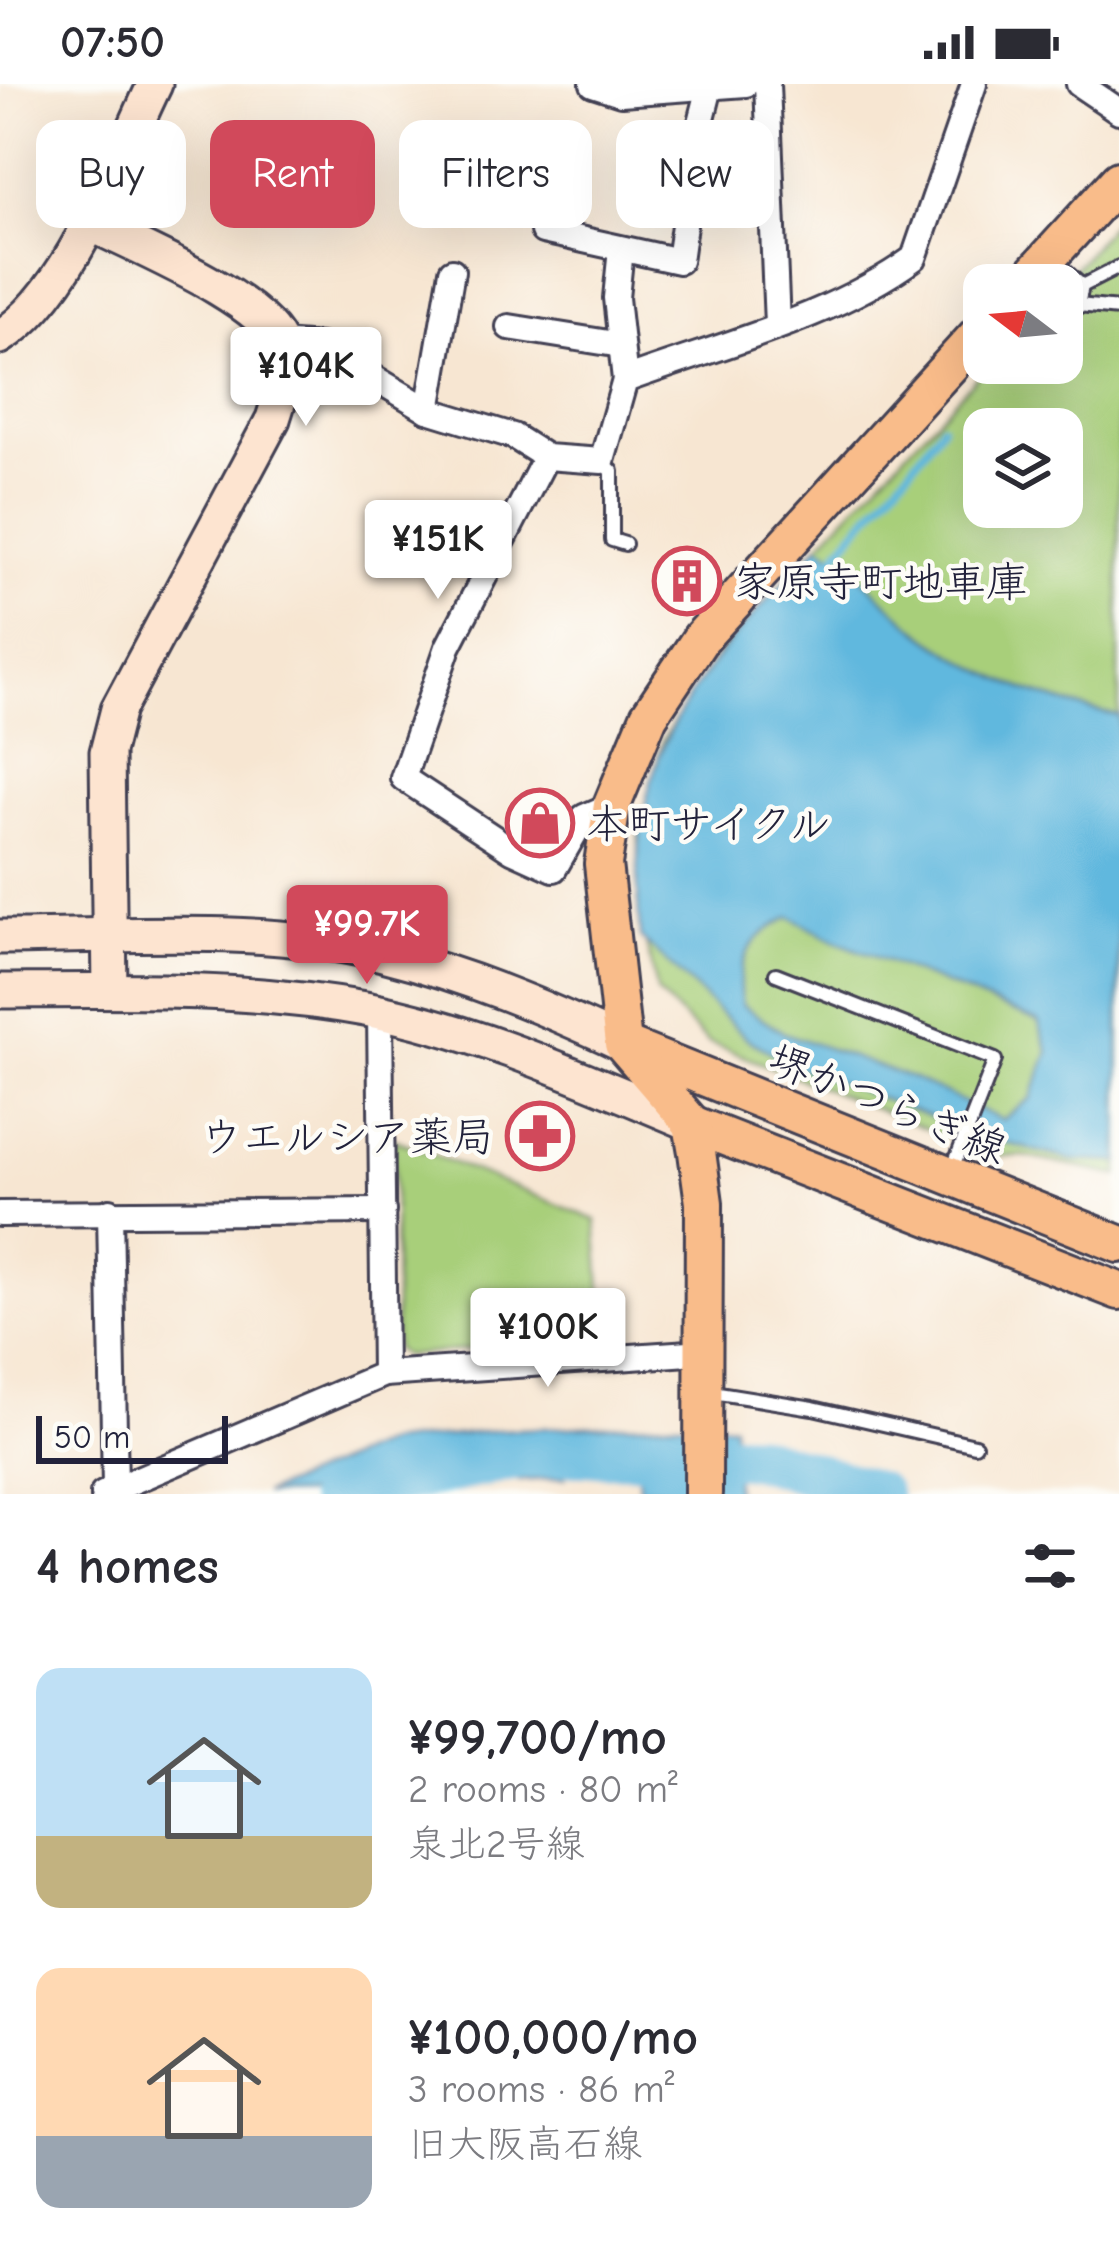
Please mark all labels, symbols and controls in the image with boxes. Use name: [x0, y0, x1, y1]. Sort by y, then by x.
text: 07:50: [60, 16, 165, 68]
chip: Buy: [36, 120, 186, 228]
chip: Rent: [210, 120, 375, 228]
chip: Filters: [399, 120, 592, 228]
chip: New: [616, 120, 774, 228]
north arrow: [963, 264, 1083, 384]
map controls: [963, 264, 1083, 528]
pin: ¥104K: [222, 327, 390, 429]
text: ¥104K: [257, 343, 355, 388]
button: layers: [963, 408, 1083, 528]
pin: ¥151K: [354, 500, 522, 602]
text: ¥151K: [392, 516, 484, 561]
building icon: 家原寺町地車庫: [652, 546, 722, 616]
place label: 家原寺町地車庫: [734, 558, 1028, 607]
shop icon: 本町サイクル: [505, 788, 575, 858]
place label: 本町サイクル: [586, 800, 831, 849]
pin: ¥99.7K: [269, 885, 465, 987]
text: ¥99.7K: [314, 901, 420, 946]
street label: 堺かつらぎ線: [761, 1034, 1013, 1174]
pharmacy icon: ウエルシア薬局: [505, 1101, 575, 1171]
place label: ウエルシア薬局: [200, 1113, 494, 1162]
pin: ¥100K: [464, 1288, 632, 1390]
text: ¥100K: [497, 1304, 599, 1349]
scale bar: [36, 1410, 228, 1463]
text: 50 m: [54, 1418, 130, 1456]
icon: filters: [1017, 1533, 1083, 1599]
text: 4 homes: [36, 1537, 219, 1596]
text: ¥99,700/mo: [408, 1708, 667, 1767]
icon: home: [132, 1716, 276, 1860]
text: 2 rooms · 80 m²: [408, 1767, 678, 1812]
text: 泉北2号線: [408, 1822, 584, 1867]
text: ¥100,000/mo: [408, 2008, 698, 2067]
icon: home: [132, 2016, 276, 2160]
text: 3 rooms · 86 m²: [408, 2067, 674, 2112]
text: 旧大阪高石線: [408, 2122, 642, 2167]

